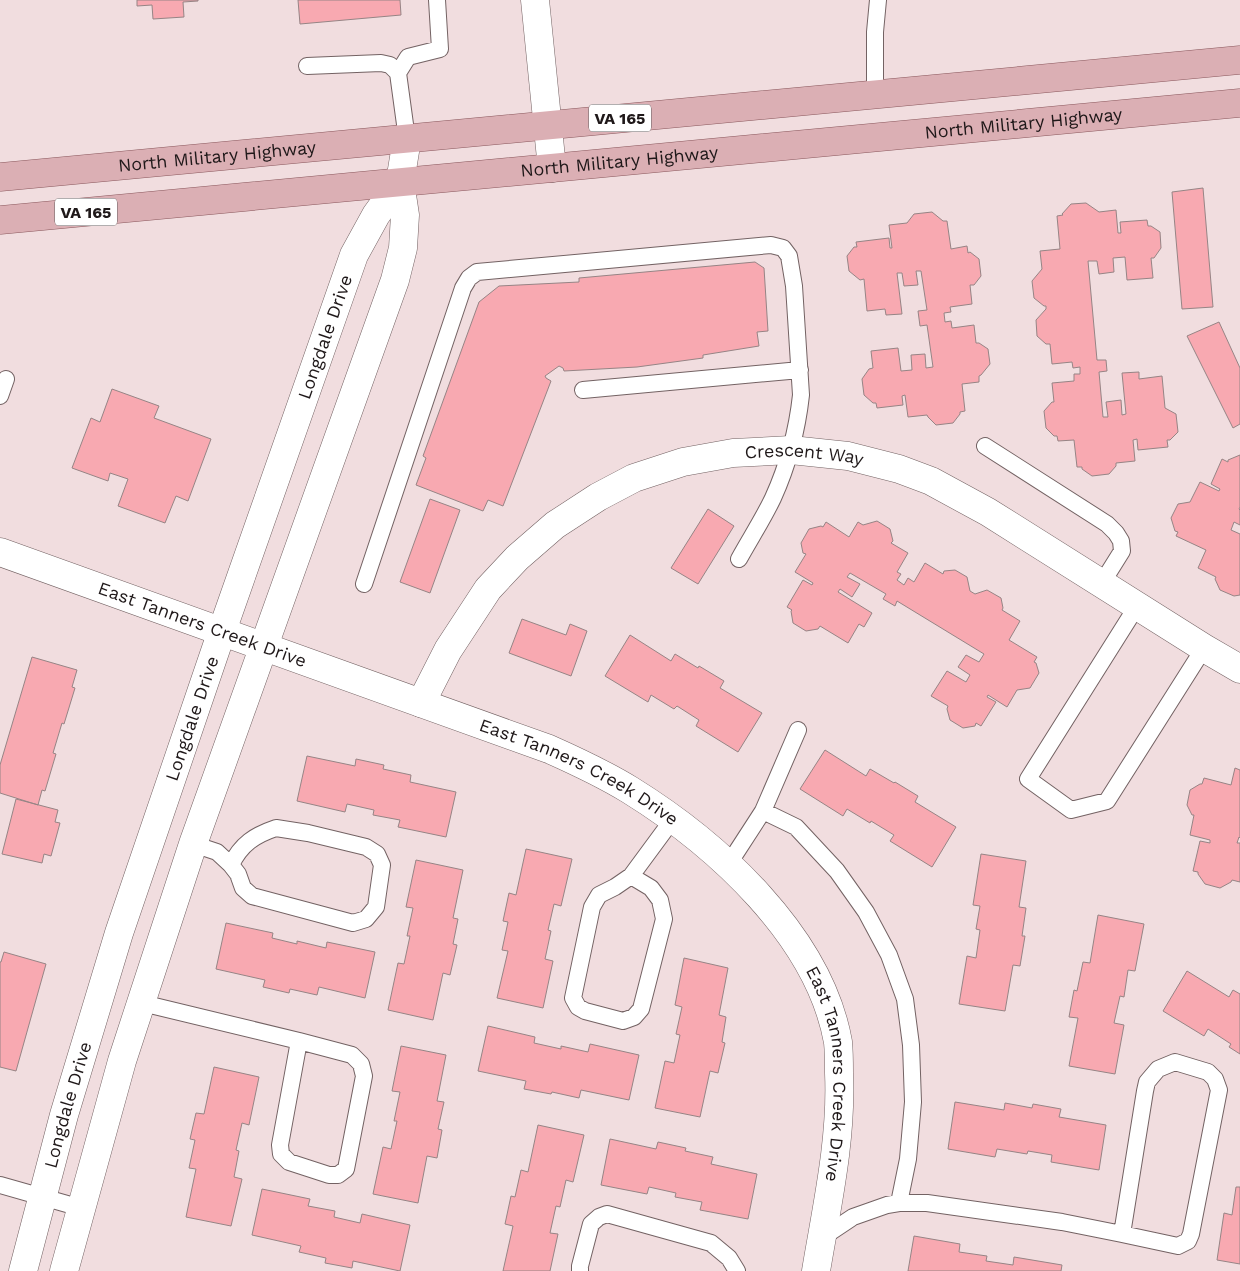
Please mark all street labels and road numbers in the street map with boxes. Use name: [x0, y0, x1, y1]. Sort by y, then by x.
street label: North Military Highway: [924, 103, 1124, 143]
road number: VA 165: [589, 105, 651, 132]
street label: North Military Highway: [117, 136, 318, 176]
street label: North Military Highway: [519, 141, 720, 181]
road number: VA 165: [55, 198, 117, 226]
street label: Longdale Drive: [293, 272, 356, 402]
street label: Crescent Way: [744, 439, 867, 470]
street label: East Tanners Creek Drive: [95, 577, 310, 671]
street label: Longdale Drive: [161, 653, 223, 783]
street label: East Tanners Creek Drive: [477, 714, 683, 829]
street label: East Tanners Creek Drive: [802, 962, 850, 1183]
street label: Longdale Drive: [40, 1039, 96, 1170]

